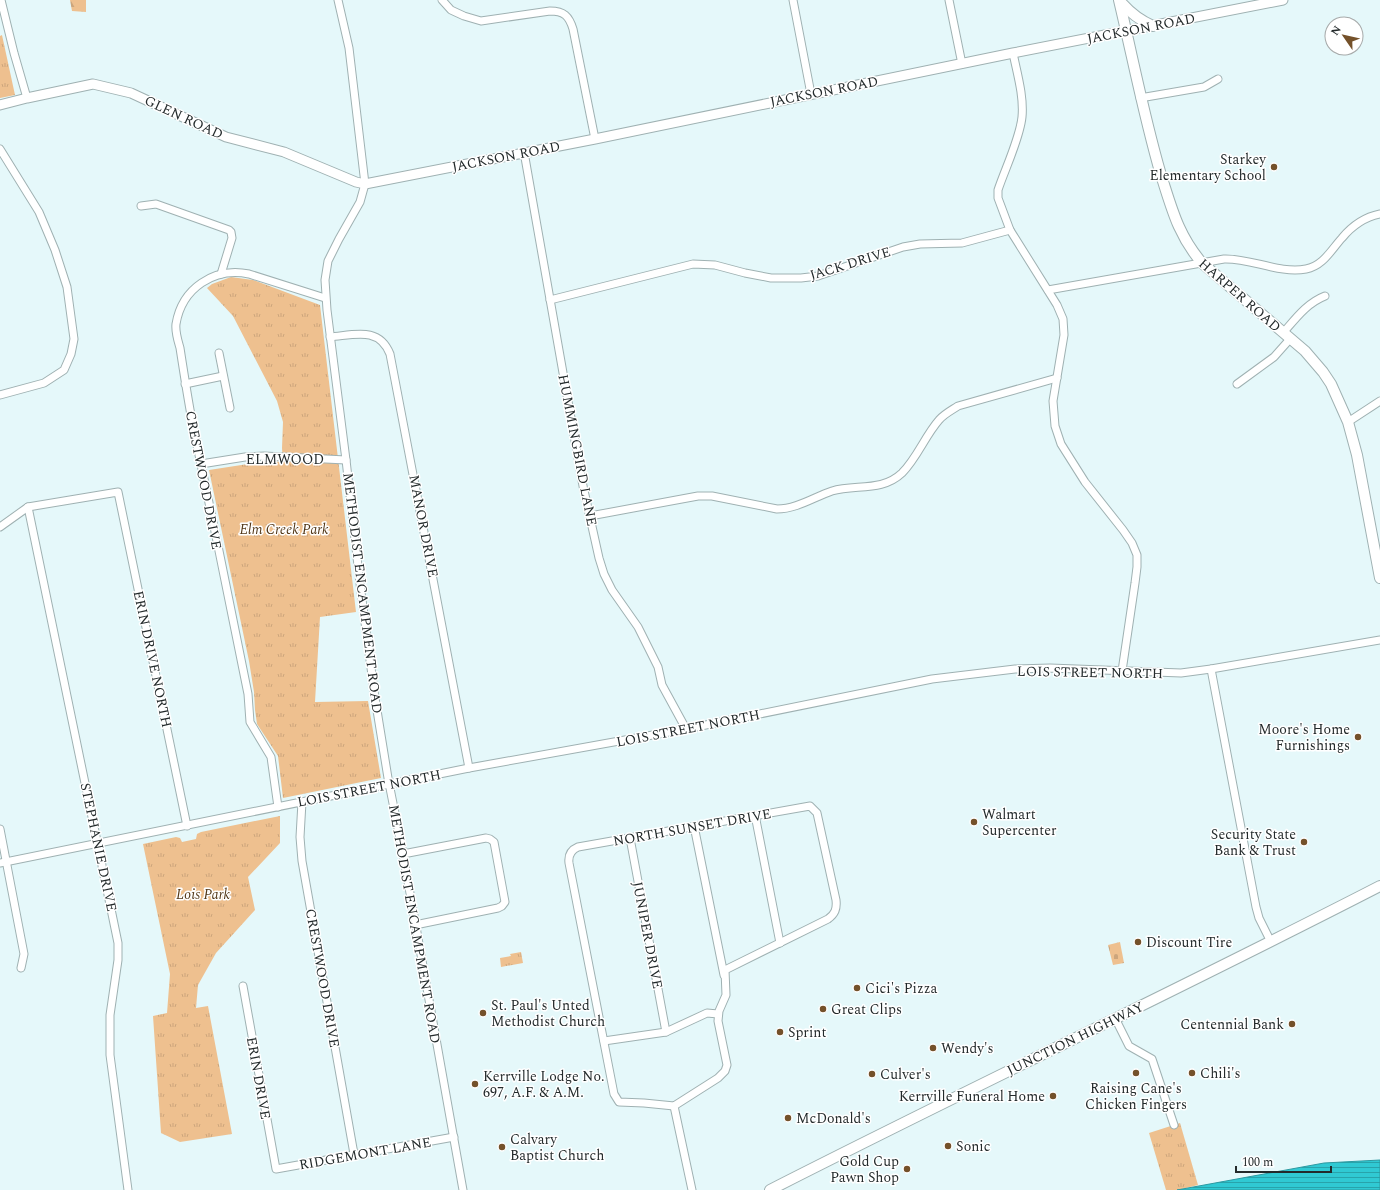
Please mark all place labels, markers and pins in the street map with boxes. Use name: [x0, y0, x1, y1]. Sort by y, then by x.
place label: Starkey Elementary School: [1150, 149, 1267, 186]
marker: Starkey Elementary School: [1269, 162, 1279, 172]
place label: Moore's Home Furnishings: [1258, 719, 1350, 756]
marker: Moore's Home Furnishings: [1353, 732, 1363, 742]
place label: Walmart Supercenter: [982, 804, 1057, 841]
marker: Walmart Supercenter: [969, 817, 979, 827]
place label: Security State Bank & Trust: [1211, 824, 1296, 861]
marker: Security State Bank & Trust: [1299, 837, 1309, 847]
place label: Discount Tire: [1146, 932, 1232, 953]
marker: Discount Tire: [1133, 937, 1143, 947]
place label: Cici's Pizza: [865, 978, 937, 999]
marker: Cici's Pizza: [852, 983, 862, 993]
place label: St. Paul's Unted Methodist Church: [491, 995, 605, 1032]
place label: Great Clips: [831, 999, 902, 1020]
marker: Great Clips: [818, 1004, 828, 1014]
marker: St. Paul's Unted Methodist Church: [478, 1008, 488, 1018]
place label: Centennial Bank: [1180, 1014, 1284, 1035]
marker: Centennial Bank: [1287, 1019, 1297, 1029]
place label: Sprint: [788, 1022, 826, 1043]
marker: Sprint: [775, 1027, 785, 1037]
place label: Wendy's: [941, 1038, 993, 1059]
marker: Wendy's: [928, 1043, 938, 1053]
place label: Chili's: [1200, 1063, 1241, 1084]
place label: Culver's: [880, 1064, 931, 1085]
place label: Kerrville Lodge No. 697, A.F. & A.M.: [483, 1066, 604, 1103]
marker: Raising Cane's Chicken Fingers: [1131, 1068, 1141, 1078]
marker: Chili's: [1187, 1068, 1197, 1078]
marker: Culver's: [867, 1069, 877, 1079]
place label: Raising Cane's Chicken Fingers: [1085, 1078, 1187, 1115]
marker: Kerrville Lodge No. 697, A.F. & A.M.: [470, 1079, 480, 1089]
place label: Kerrville Funeral Home: [899, 1086, 1045, 1107]
marker: Kerrville Funeral Home: [1048, 1091, 1058, 1101]
place label: McDonald's: [796, 1108, 871, 1129]
marker: McDonald's: [783, 1113, 793, 1123]
place label: Calvary Baptist Church: [510, 1129, 604, 1166]
place label: Sonic: [956, 1136, 991, 1157]
marker: Sonic: [943, 1141, 953, 1151]
marker: Calvary Baptist Church: [497, 1142, 507, 1152]
place label: Gold Cup Pawn Shop: [830, 1151, 899, 1188]
marker: Gold Cup Pawn Shop: [902, 1164, 912, 1174]

